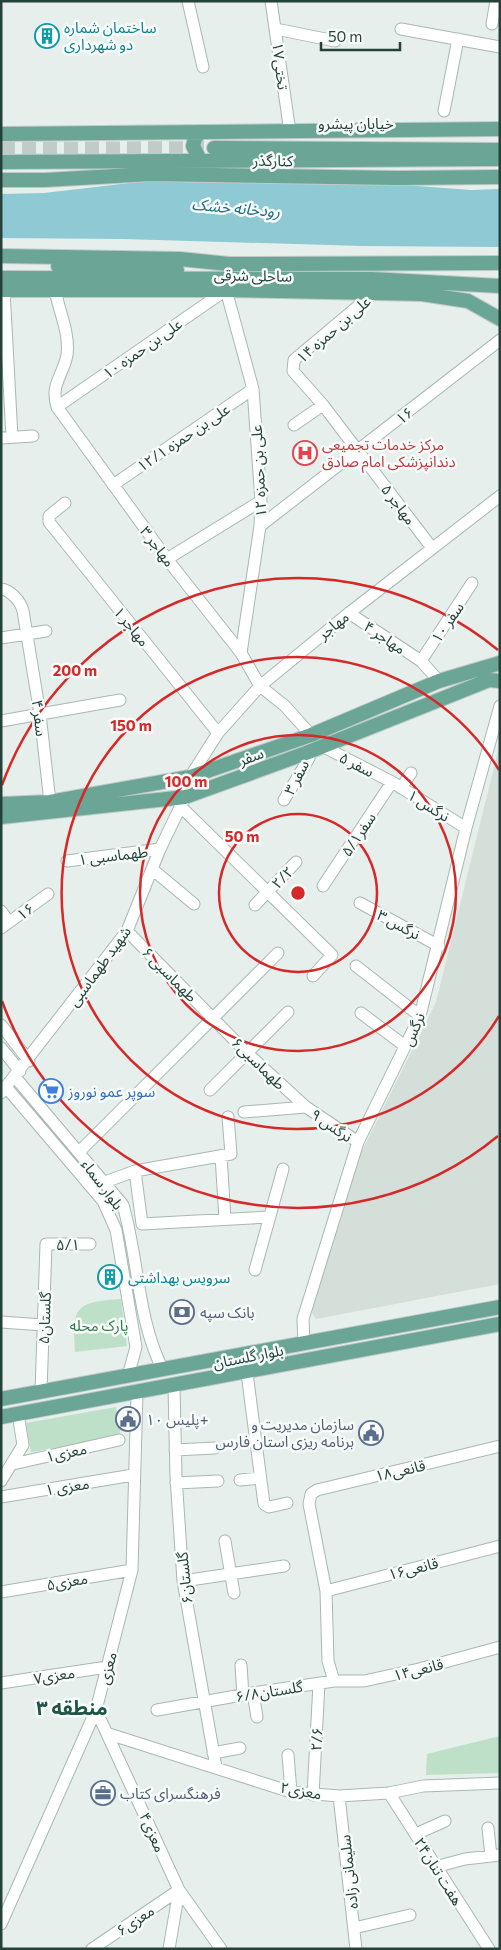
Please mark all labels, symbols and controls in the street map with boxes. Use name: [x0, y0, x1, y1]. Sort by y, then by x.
place label: ساختمان شماره دو شهرداری: [64, 18, 157, 54]
scale bar: [321, 20, 400, 52]
building icon: ساختمان شماره دو شهرداری: [34, 23, 60, 49]
text: 50 m: [328, 27, 362, 45]
street label: تختی۱۷: [268, 41, 293, 91]
street label: خیابان پیشرو: [318, 114, 394, 134]
street label: کنارگذر: [252, 151, 294, 170]
water label: رودخانه خشک: [191, 194, 281, 221]
street label: ساحلی شرقی: [214, 265, 293, 286]
street label: ۱۴ علی بن حمزه: [292, 291, 375, 367]
street label: ۱۰ علی بن حمزه: [99, 314, 186, 383]
street label: ۱۲/۱ علی بن حمزه: [133, 399, 234, 475]
street label: ۱۶: [392, 403, 416, 427]
street label: ۱۲ علی بن حمزه: [247, 424, 270, 518]
place label: مرکز خدمات تجمیعی دندانپزشکی امام صادق: [322, 435, 456, 473]
hospital icon: مرکز خدمات تجمیعی دندانپزشکی امام صادق: [292, 440, 318, 466]
street label: ۵ مهاجر: [377, 480, 420, 528]
street label: ۳ مهاجر: [136, 522, 179, 570]
street label: ۱۰ سفر: [427, 598, 468, 646]
street label: ۱ مهاجر: [110, 602, 153, 650]
street label: مهاجر: [313, 607, 353, 644]
street label: ۴ مهاجر: [360, 617, 409, 658]
text: 200 m: [53, 661, 97, 679]
street label: ۴ سفر: [28, 699, 51, 738]
text: 150 m: [110, 716, 152, 734]
street label: سفر: [235, 743, 266, 770]
street label: ۵ سفر: [336, 748, 378, 781]
street label: ۳ سفر: [280, 756, 313, 798]
text: 100 m: [165, 772, 207, 790]
street label: ۱ نرگس: [404, 785, 453, 826]
street label: ۵/۱سفر: [337, 808, 380, 860]
text: 50 m: [225, 827, 259, 845]
street label: ۱ طهماسبی: [77, 842, 149, 869]
street label: ۲/۲: [267, 862, 297, 892]
centre of rings: [289, 884, 307, 902]
street label: ۱۶: [13, 899, 37, 923]
street label: ۳ نرگس: [374, 905, 424, 944]
street label: شهید طهماسبی: [64, 922, 135, 1010]
street label: ۶ طهماسبی: [138, 943, 201, 1006]
street label: نرگس: [398, 1010, 429, 1049]
street label: ۶طهماسبی: [228, 1033, 289, 1094]
supermarket icon: سوپر عمو نوروز: [38, 1078, 64, 1104]
place label: سوپر عمو نوروز: [67, 1082, 155, 1102]
street label: ۹ نرگس: [307, 1105, 356, 1146]
street label: بلوار سماء: [77, 1155, 128, 1213]
street label: ۵/۱: [56, 1235, 80, 1253]
building icon: سرویس بهداشتی: [97, 1264, 123, 1290]
place label: سرویس بهداشتی: [128, 1268, 231, 1287]
street label: گلستان۵: [34, 1291, 55, 1344]
bank icon: بانک سپه: [169, 1299, 195, 1325]
place label: بانک سپه: [200, 1303, 255, 1323]
park label: پارک محله: [69, 1316, 129, 1336]
street label: بلوار گلستان: [211, 1340, 285, 1373]
public building icon: پلیس ۱۰+: [115, 1406, 141, 1432]
place label: پلیس ۱۰+: [146, 1410, 209, 1430]
place label: سازمان مدیریت و برنامه ریزی استان فارس: [216, 1415, 354, 1451]
public building icon: سازمان مدیریت و برنامه ریزی استان فارس: [358, 1420, 384, 1446]
street label: ۱معزی: [44, 1439, 88, 1466]
street label: ۱۸قانعی: [373, 1455, 427, 1485]
street label: معزی ۱: [44, 1474, 91, 1499]
street label: گلستان۶: [172, 1550, 197, 1605]
street label: ۱۶قانعی: [386, 1553, 441, 1584]
street label: ۵معزی: [45, 1569, 89, 1594]
street label: معزی: [94, 1650, 121, 1687]
street label: ۱۴قانعی: [391, 1654, 446, 1685]
street label: ۷معزی: [32, 1663, 76, 1688]
street label: ۶/۸گلستان: [234, 1677, 305, 1706]
district label: منطقه ۳: [36, 1695, 108, 1719]
street label: ۲/۶: [306, 1727, 326, 1751]
street label: ۲معزی: [279, 1778, 323, 1803]
office icon: فرهنگسرای کتاب: [90, 1780, 116, 1806]
place label: فرهنگسرای کتاب: [120, 1784, 221, 1803]
street label: ۴معزی: [135, 1809, 170, 1855]
street label: سلیمانی زاده: [335, 1834, 362, 1910]
street label: هفت تنان۲۴: [410, 1834, 467, 1909]
street label: ۶معزی: [113, 1901, 158, 1940]

